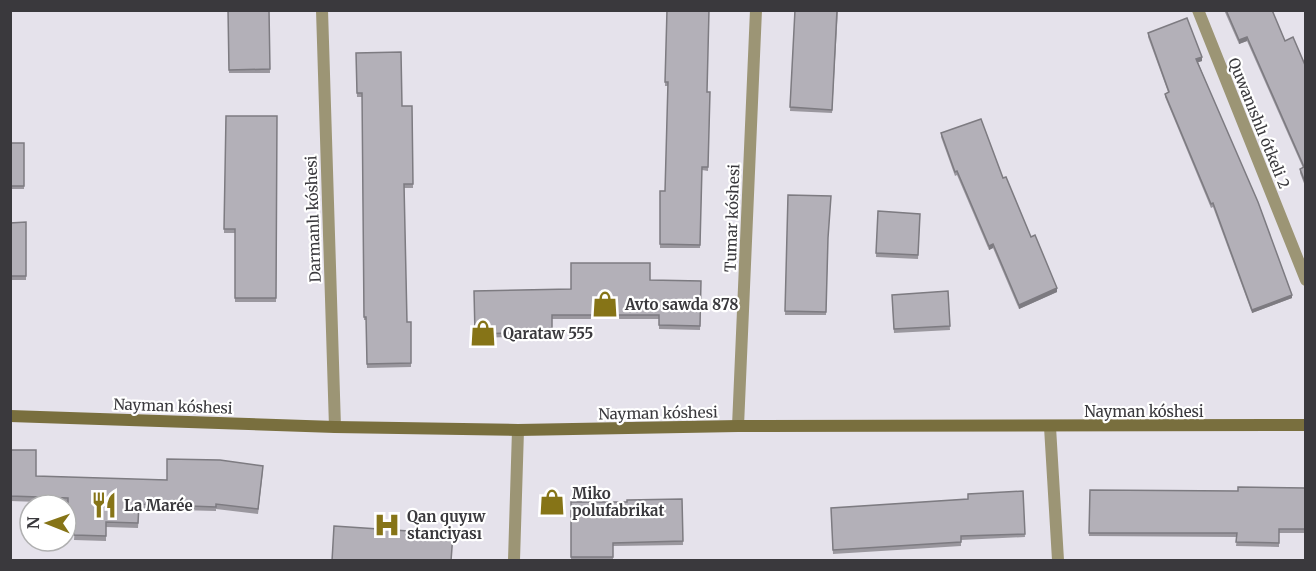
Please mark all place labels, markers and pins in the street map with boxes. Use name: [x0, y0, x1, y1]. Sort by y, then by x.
shop icon: Avto sawda 878: [590, 289, 620, 319]
place label: Avto sawda 878: [624, 295, 739, 314]
shop icon: Qarataw 555: [468, 318, 498, 348]
place label: Qarataw 555: [503, 324, 593, 343]
place label: Miko polufabrikat: [572, 484, 664, 520]
shop icon: Miko polufabrikat: [537, 487, 567, 517]
restaurant icon: La Marée: [89, 490, 119, 520]
place label: La Marée: [124, 496, 193, 515]
place label: Qan quyıw stanciyası: [407, 507, 486, 543]
hospital icon: Qan quyıw stanciyası: [372, 510, 402, 540]

